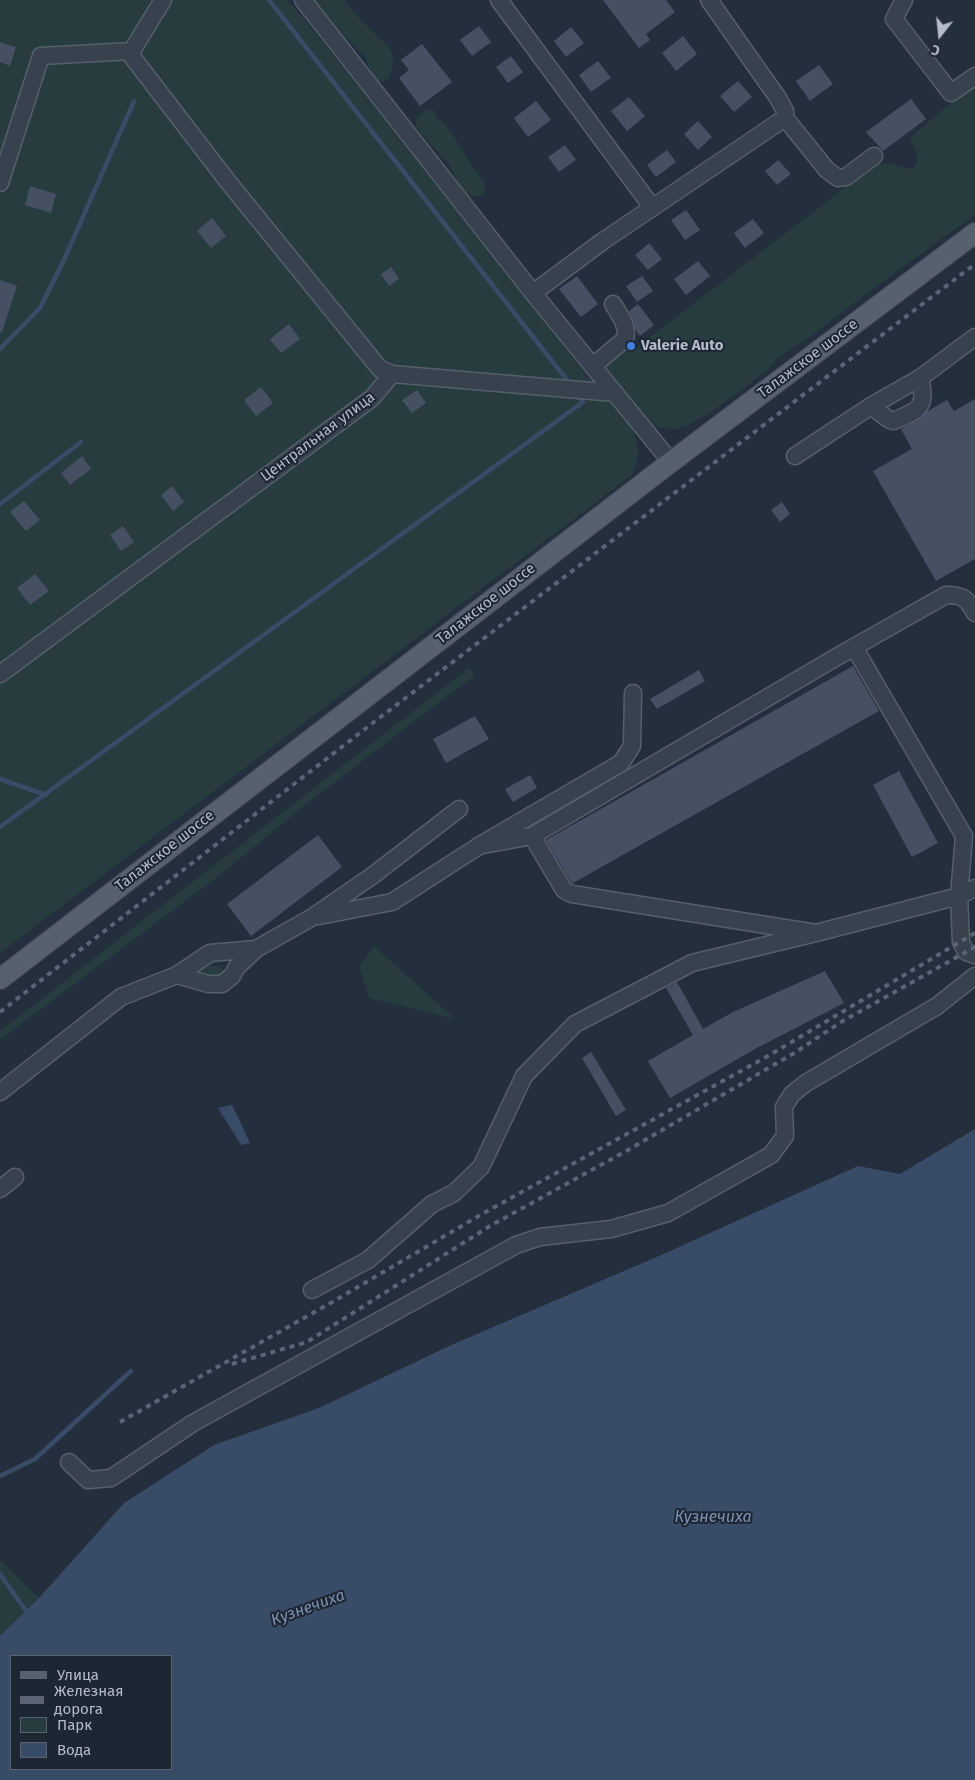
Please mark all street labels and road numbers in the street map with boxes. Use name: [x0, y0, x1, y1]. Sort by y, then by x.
street label: Талажское шоссе: [754, 315, 862, 403]
street label: Центральная улица: [257, 388, 379, 486]
street label: Талажское шоссе: [433, 560, 539, 648]
street label: Талажское шоссе: [112, 807, 218, 895]

